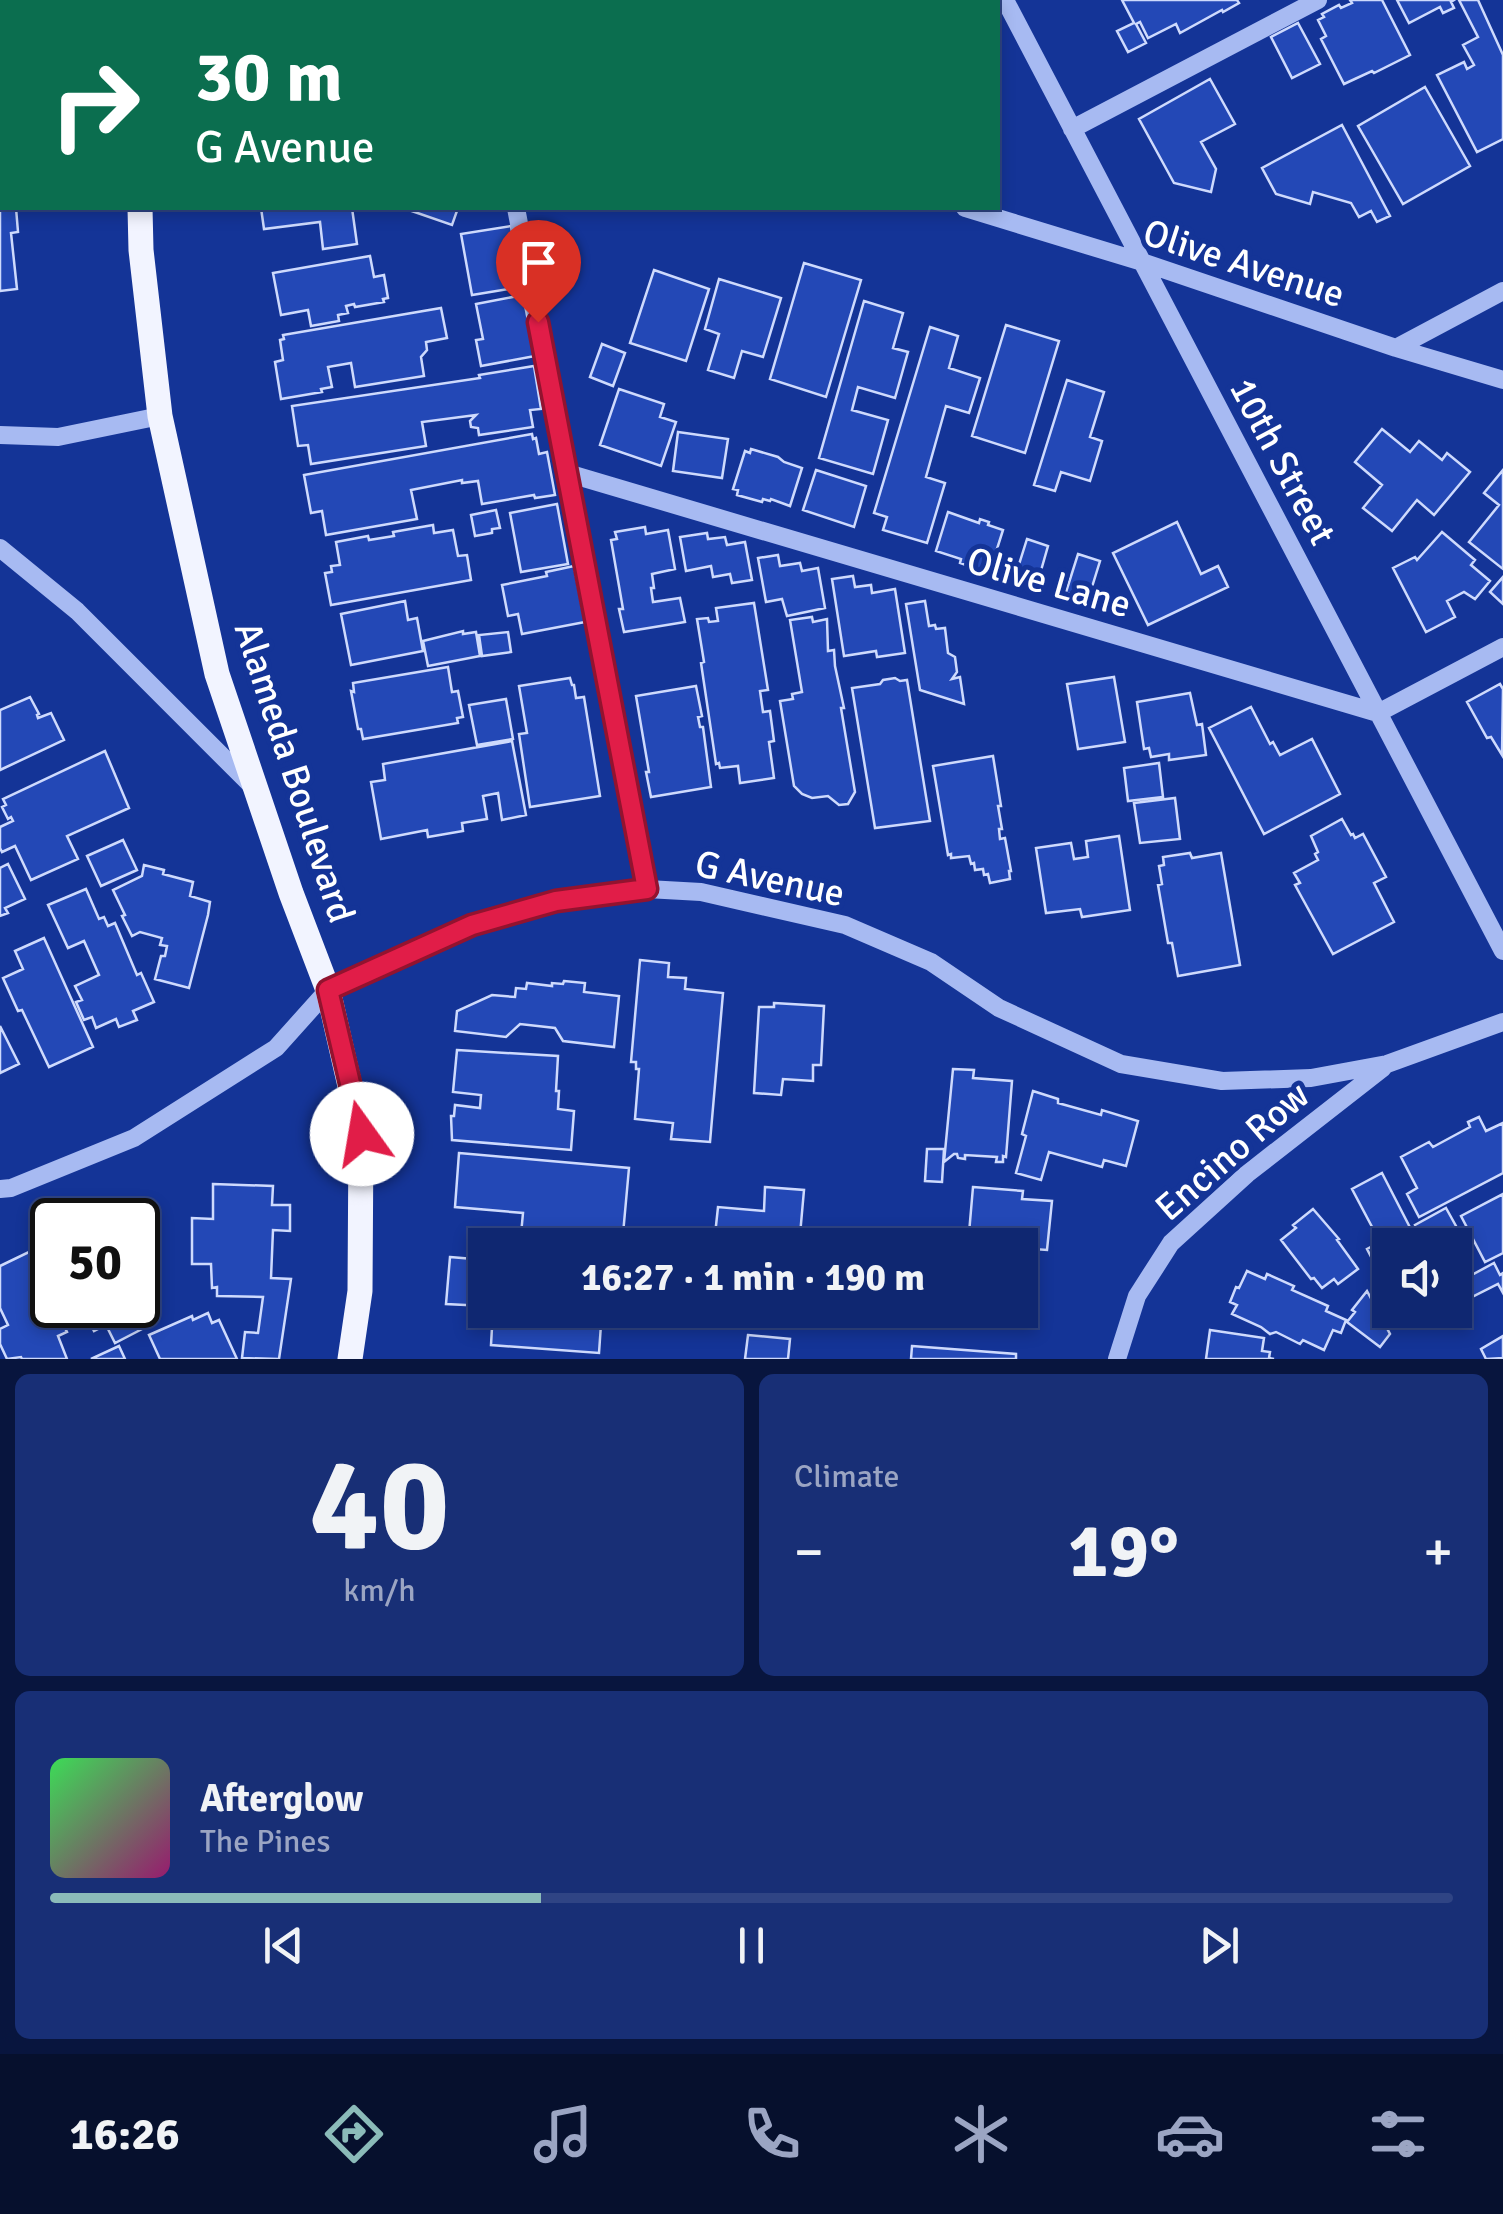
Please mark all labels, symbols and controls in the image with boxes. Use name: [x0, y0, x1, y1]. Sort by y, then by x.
text: 30 m: [195, 34, 343, 120]
icon: right: [30, 40, 160, 170]
text: G Avenue: [195, 120, 375, 175]
street label: Olive Avenue: [1137, 209, 1350, 318]
pin: [496, 220, 581, 323]
icon: arrive: [511, 235, 566, 290]
street label: 10th Street: [1219, 370, 1346, 553]
street label: Olive Lane: [961, 537, 1136, 628]
street label: Alameda Boulevard: [224, 616, 365, 929]
street label: G Avenue: [691, 840, 849, 917]
street label: Encino Row: [1146, 1072, 1319, 1231]
position arrow: [310, 1082, 414, 1186]
speed limit sign: 50: [30, 1198, 160, 1328]
map controls: [1372, 1228, 1472, 1328]
button: sound: [1372, 1228, 1472, 1328]
text: 16:27 · 1 min · 190 m: [581, 1254, 925, 1301]
text: 40: [309, 1426, 450, 1586]
text: Climate: [794, 1457, 900, 1496]
text: 19°: [1068, 1505, 1179, 1598]
text: −: [794, 1518, 824, 1586]
text: +: [1423, 1518, 1453, 1586]
text: km/h: [343, 1571, 416, 1610]
text: Afterglow: [200, 1775, 363, 1822]
text: The Pines: [200, 1822, 331, 1861]
icon: previous: [256, 1918, 311, 1973]
icon: pause: [724, 1918, 779, 1973]
icon: next: [1192, 1918, 1247, 1973]
icon: directions: [319, 2099, 389, 2169]
icon: music: [528, 2099, 598, 2169]
icon: phone: [737, 2099, 807, 2169]
icon: climate: [946, 2099, 1016, 2169]
icon: car: [1155, 2099, 1225, 2169]
icon: filters: [1363, 2099, 1433, 2169]
text: 16:26: [69, 2107, 180, 2162]

